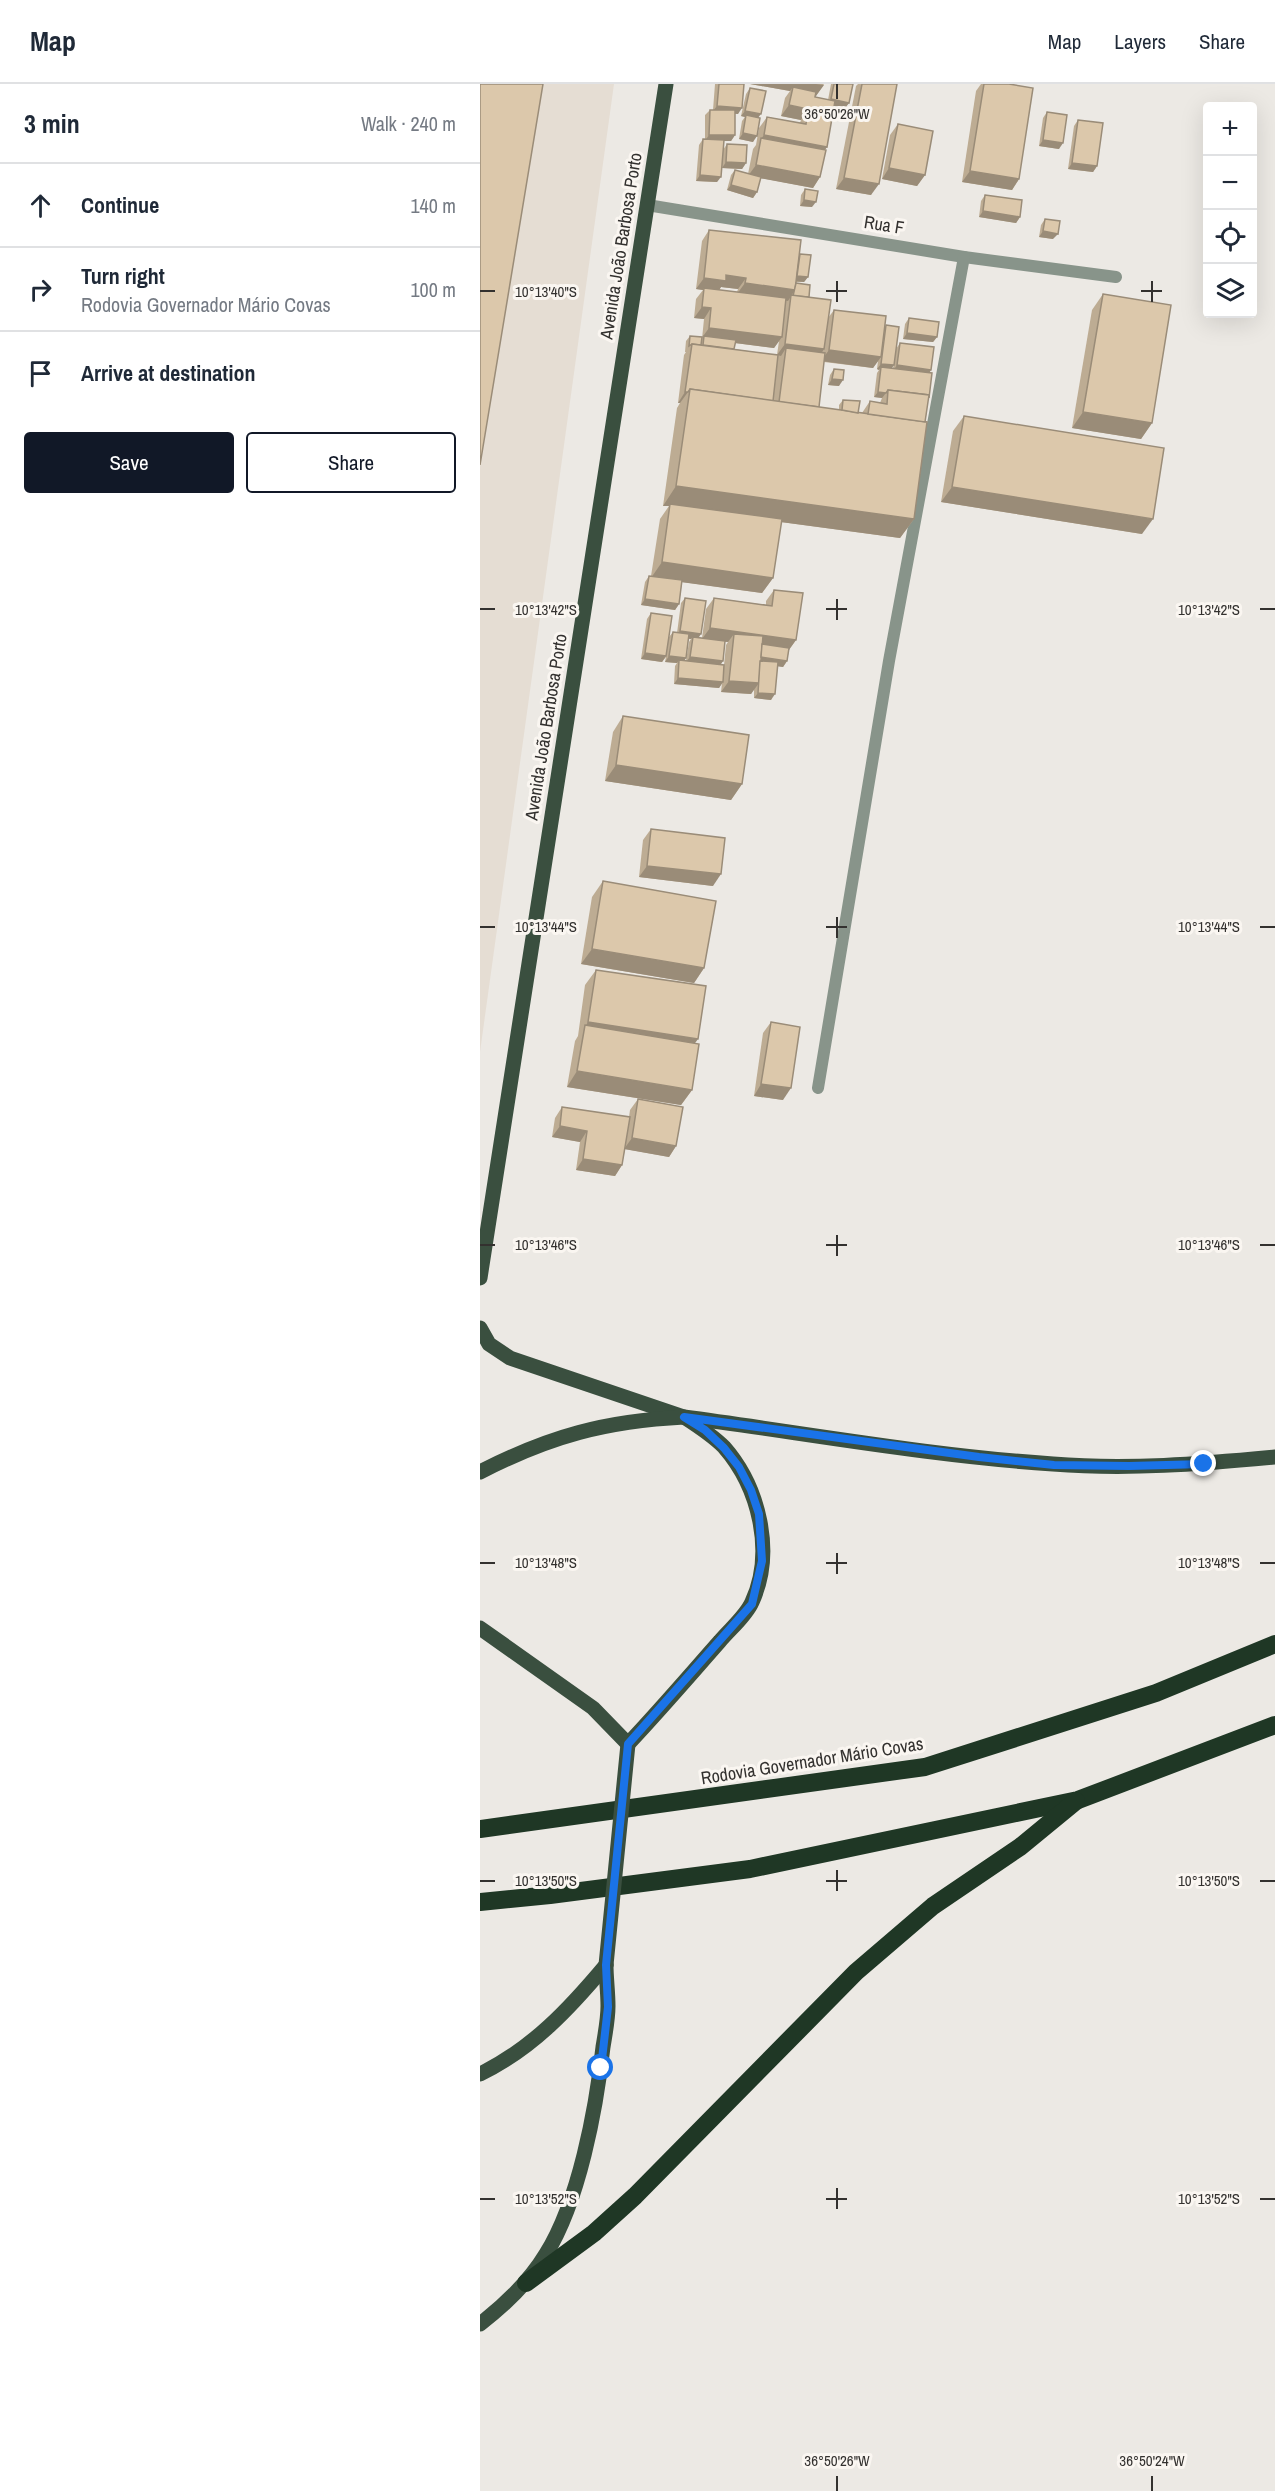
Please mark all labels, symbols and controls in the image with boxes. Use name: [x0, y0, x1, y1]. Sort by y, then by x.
text: Map: [30, 22, 76, 60]
text: Map: [1048, 27, 1081, 56]
text: Layers: [1114, 27, 1166, 56]
text: Share: [1199, 27, 1245, 56]
map controls: [1203, 102, 1257, 318]
button: +: [1203, 102, 1257, 156]
text: 36°50'26"W: [804, 103, 870, 124]
text: 3 min: [24, 106, 80, 141]
text: Walk · 240 m: [361, 110, 456, 137]
street label: Avenida João Barbosa Porto: [593, 151, 648, 342]
button: −: [1203, 156, 1257, 210]
icon: ahead: [24, 189, 57, 222]
text: Continue: [81, 190, 159, 220]
text: 140 m: [410, 192, 456, 219]
street label: Rua F: [862, 209, 906, 240]
button: locate: [1203, 210, 1257, 264]
text: Turn right: [81, 261, 165, 291]
button: layers: [1203, 264, 1257, 318]
icon: right: [24, 273, 57, 306]
text: 100 m: [410, 276, 456, 303]
text: 10°13'40"S: [515, 281, 577, 302]
text: Rodovia Governador Mário Covas: [81, 291, 331, 318]
icon: arrive: [24, 357, 57, 390]
text: Arrive at destination: [81, 358, 255, 388]
button: Save: [24, 432, 234, 493]
button: Share: [246, 432, 456, 493]
text: 10°13'42"S: [515, 599, 577, 620]
text: 10°13'42"S: [1178, 599, 1240, 620]
street label: Avenida João Barbosa Porto: [518, 632, 573, 823]
text: 10°13'44"S: [515, 916, 577, 937]
text: 10°13'44"S: [1178, 916, 1240, 937]
text: 10°13'46"S: [515, 1234, 577, 1255]
text: 10°13'46"S: [1178, 1234, 1240, 1255]
route end: [1190, 1450, 1216, 1476]
text: 10°13'48"S: [515, 1552, 577, 1573]
text: 10°13'48"S: [1178, 1552, 1240, 1573]
street label: Rodovia Governador Mário Covas: [699, 1731, 925, 1790]
text: 10°13'50"S: [515, 1870, 577, 1891]
text: 10°13'50"S: [1178, 1870, 1240, 1891]
route start: [587, 2054, 613, 2080]
text: 10°13'52"S: [515, 2188, 577, 2209]
text: 10°13'52"S: [1178, 2188, 1240, 2209]
text: 36°50'26"W: [804, 2450, 870, 2471]
text: 36°50'24"W: [1119, 2450, 1185, 2471]

